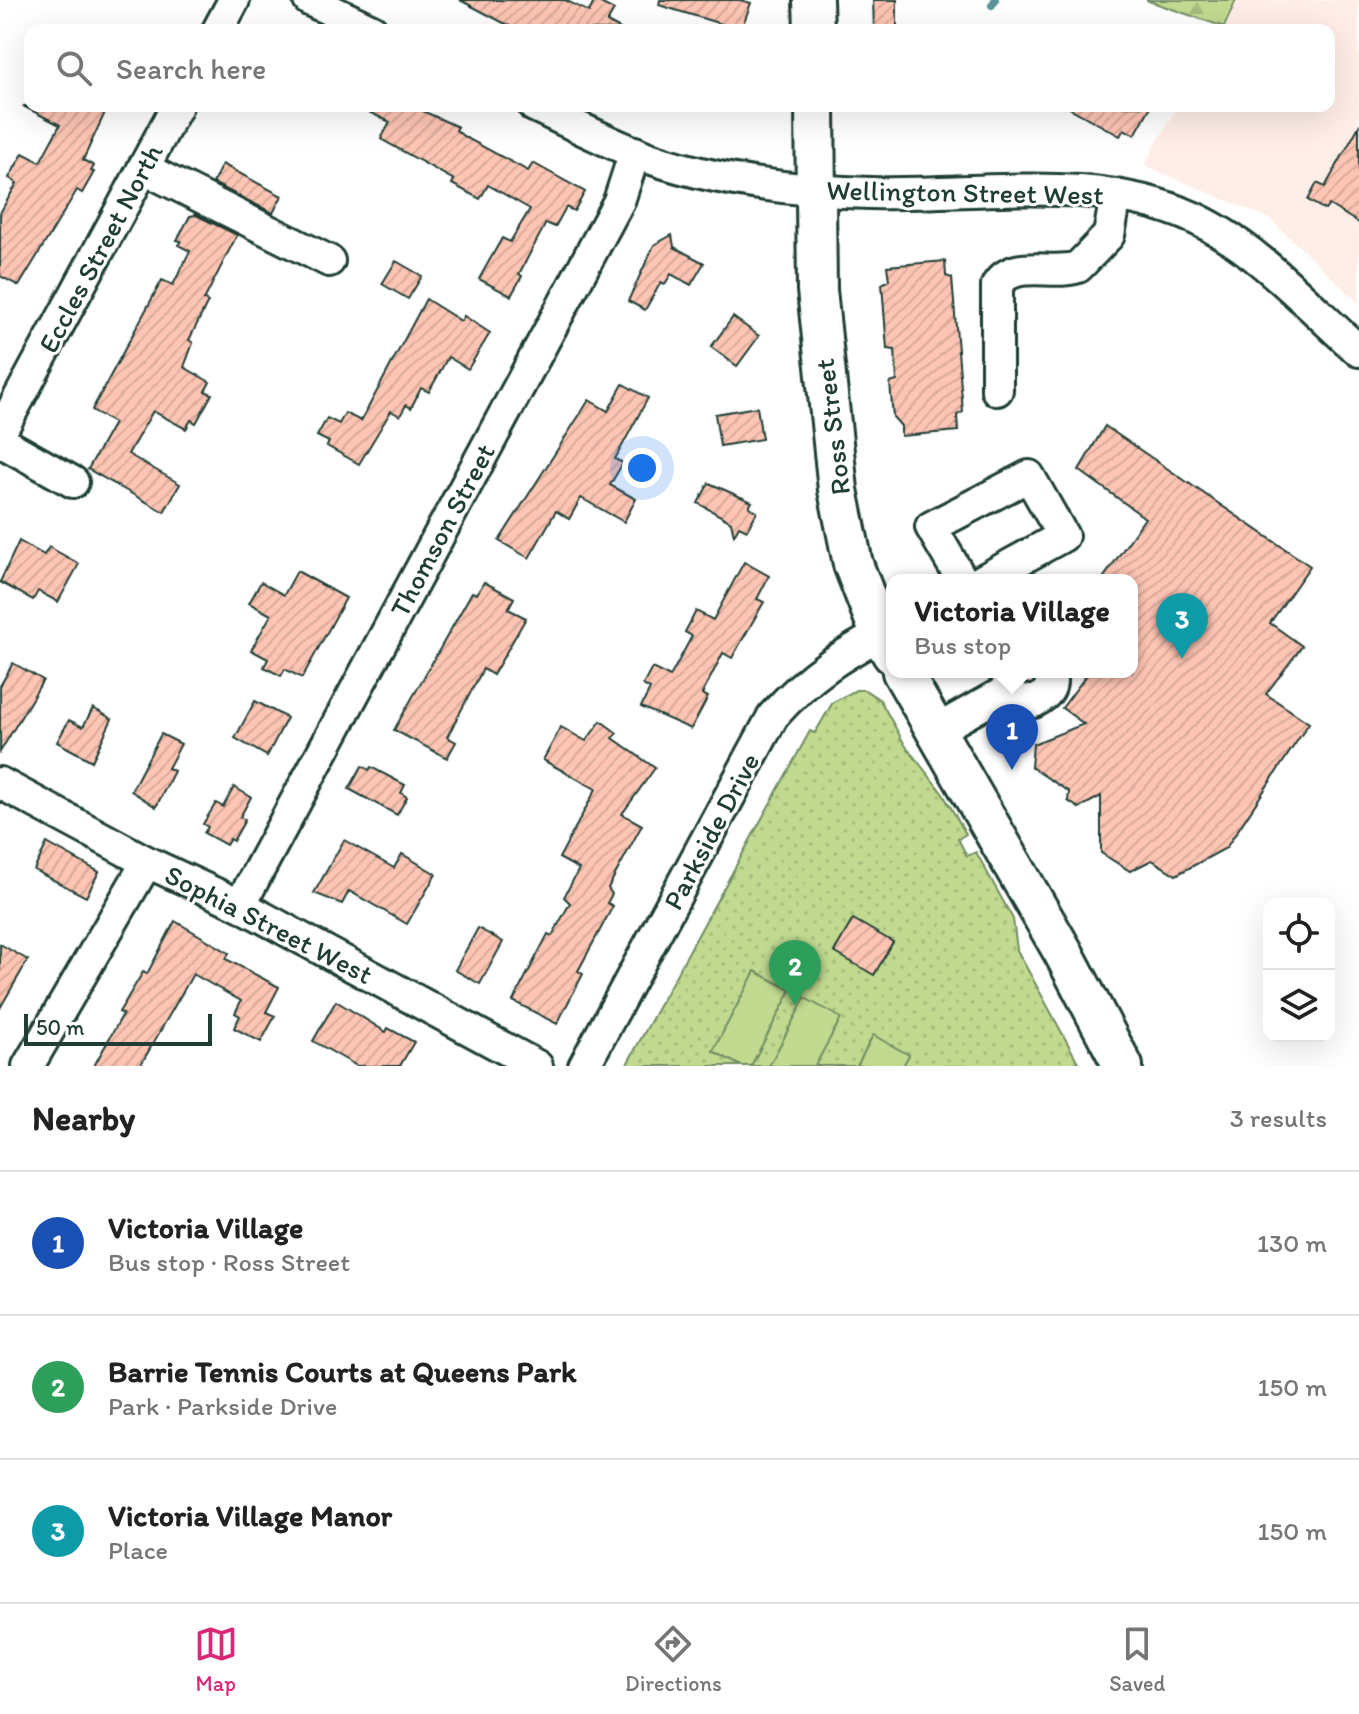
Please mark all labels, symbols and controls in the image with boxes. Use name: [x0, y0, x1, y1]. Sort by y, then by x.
search box: [24, 24, 1335, 112]
icon: search: [52, 46, 96, 90]
text: Search here: [116, 50, 266, 87]
street label: Eccles Street North: [31, 138, 169, 358]
street label: Wellington Street West: [826, 173, 1104, 211]
street label: Ross Street: [807, 357, 857, 497]
street label: Thomson Street: [382, 438, 502, 622]
your location: [622, 448, 662, 488]
popup: [886, 574, 1138, 678]
text: Victoria Village: [914, 592, 1110, 629]
pin: 3: [1156, 593, 1208, 659]
text: Bus stop: [914, 629, 1011, 661]
pin: 1: [986, 704, 1038, 770]
street label: Parkside Drive: [655, 747, 767, 915]
street label: Sophia Street West: [159, 857, 379, 991]
map controls: [1263, 898, 1335, 1042]
button: locate: [1263, 898, 1335, 970]
pin: 2: [769, 940, 821, 1006]
button: layers: [1263, 970, 1335, 1042]
scale bar: [24, 1010, 212, 1046]
text: 50 m: [36, 1014, 85, 1041]
text: Nearby: [32, 1098, 135, 1139]
text: 3 results: [1230, 1102, 1327, 1134]
text: Victoria Village: [108, 1209, 303, 1246]
text: 1: [52, 1227, 64, 1259]
text: 130 m: [1257, 1227, 1327, 1259]
text: Bus stop · Ross Street: [108, 1246, 350, 1278]
text: Barrie Tennis Courts at Queens Park: [108, 1353, 576, 1390]
text: 2: [51, 1371, 65, 1403]
text: 150 m: [1258, 1371, 1327, 1403]
text: Park · Parkside Drive: [108, 1390, 337, 1422]
text: Victoria Village Manor: [108, 1497, 392, 1534]
text: 3: [51, 1515, 65, 1547]
text: 150 m: [1258, 1515, 1327, 1547]
text: Place: [108, 1534, 168, 1566]
tab: Map: [194, 1622, 238, 1697]
tab: Directions: [625, 1622, 722, 1697]
tab: Saved: [1109, 1622, 1165, 1697]

